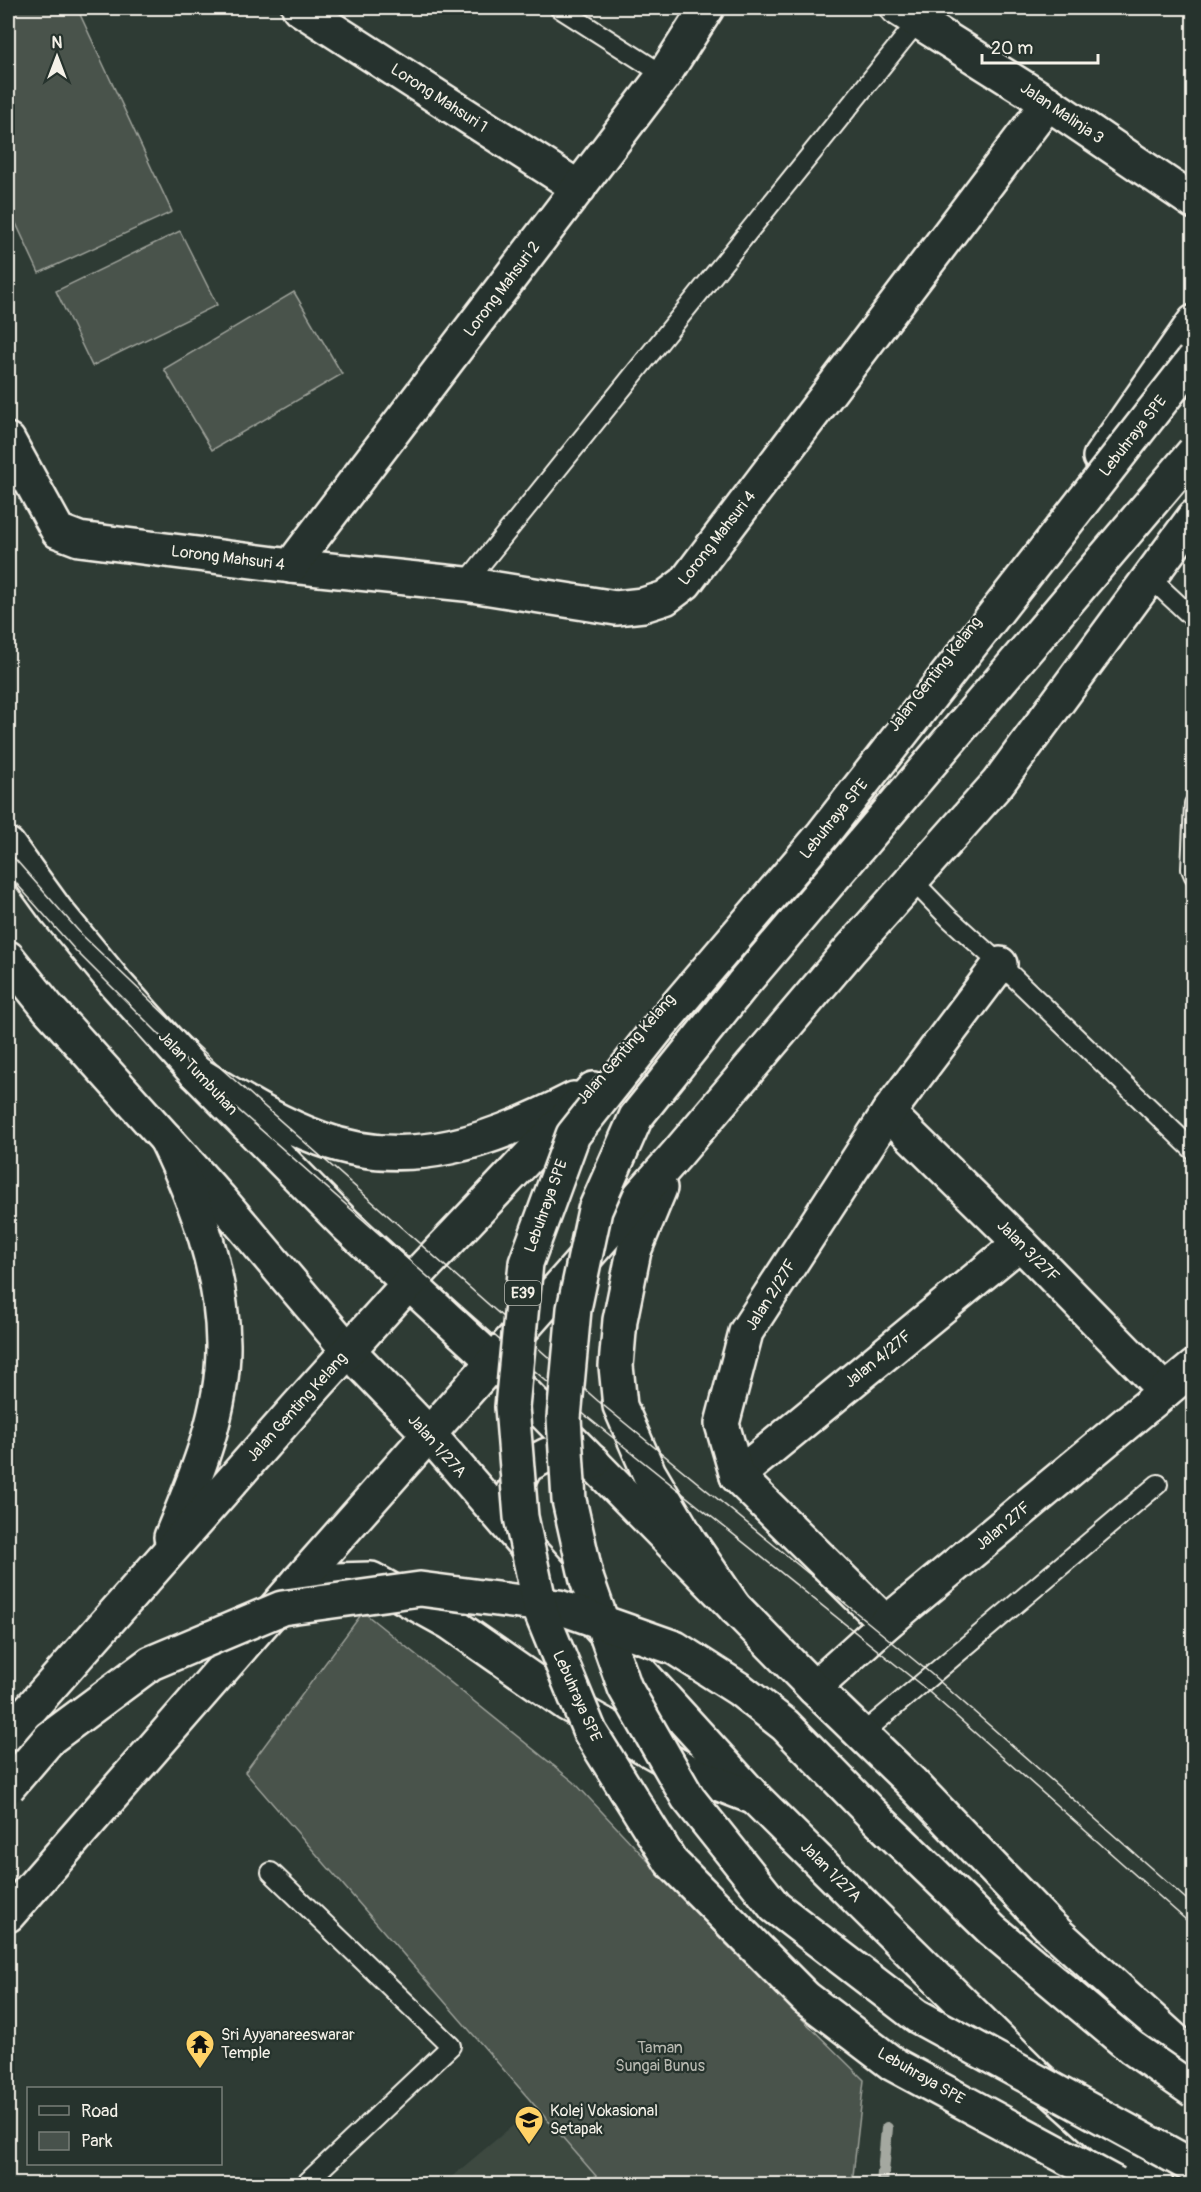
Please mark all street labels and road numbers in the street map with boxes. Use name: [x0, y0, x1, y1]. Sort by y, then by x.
street label: Lorong Mahsuri 1: [387, 59, 491, 137]
street label: Jalan Malinja 3: [1016, 78, 1108, 148]
street label: Lorong Mahsuri 2: [460, 237, 544, 341]
street label: Lebuhraya SPE: [1095, 391, 1171, 481]
street label: Lorong Mahsuri 4: [674, 487, 760, 589]
street label: Lorong Mahsuri 4: [170, 541, 286, 575]
street label: Jalan Genting Kelang: [884, 612, 986, 736]
street label: Lebuhraya SPE: [795, 775, 873, 863]
street label: Jalan Genting Kelang: [572, 989, 680, 1109]
street label: Jalan Tumbuhan: [154, 1027, 242, 1119]
street label: Lebuhraya SPE: [520, 1157, 572, 1255]
street label: Jalan 3/27F: [993, 1216, 1064, 1287]
street label: Jalan 2/27F: [741, 1255, 801, 1334]
road number: E39: [505, 1281, 541, 1305]
street label: Jalan 4/27F: [840, 1326, 916, 1392]
street label: Jalan Genting Kelang: [243, 1348, 351, 1466]
street label: Jalan 1/27A: [403, 1410, 471, 1482]
street label: Jalan 27F: [972, 1497, 1035, 1555]
street label: Lebuhraya SPE: [548, 1647, 606, 1745]
street label: Jalan 1/27A: [796, 1837, 866, 1907]
street label: Lebuhraya SPE: [874, 2043, 968, 2109]

